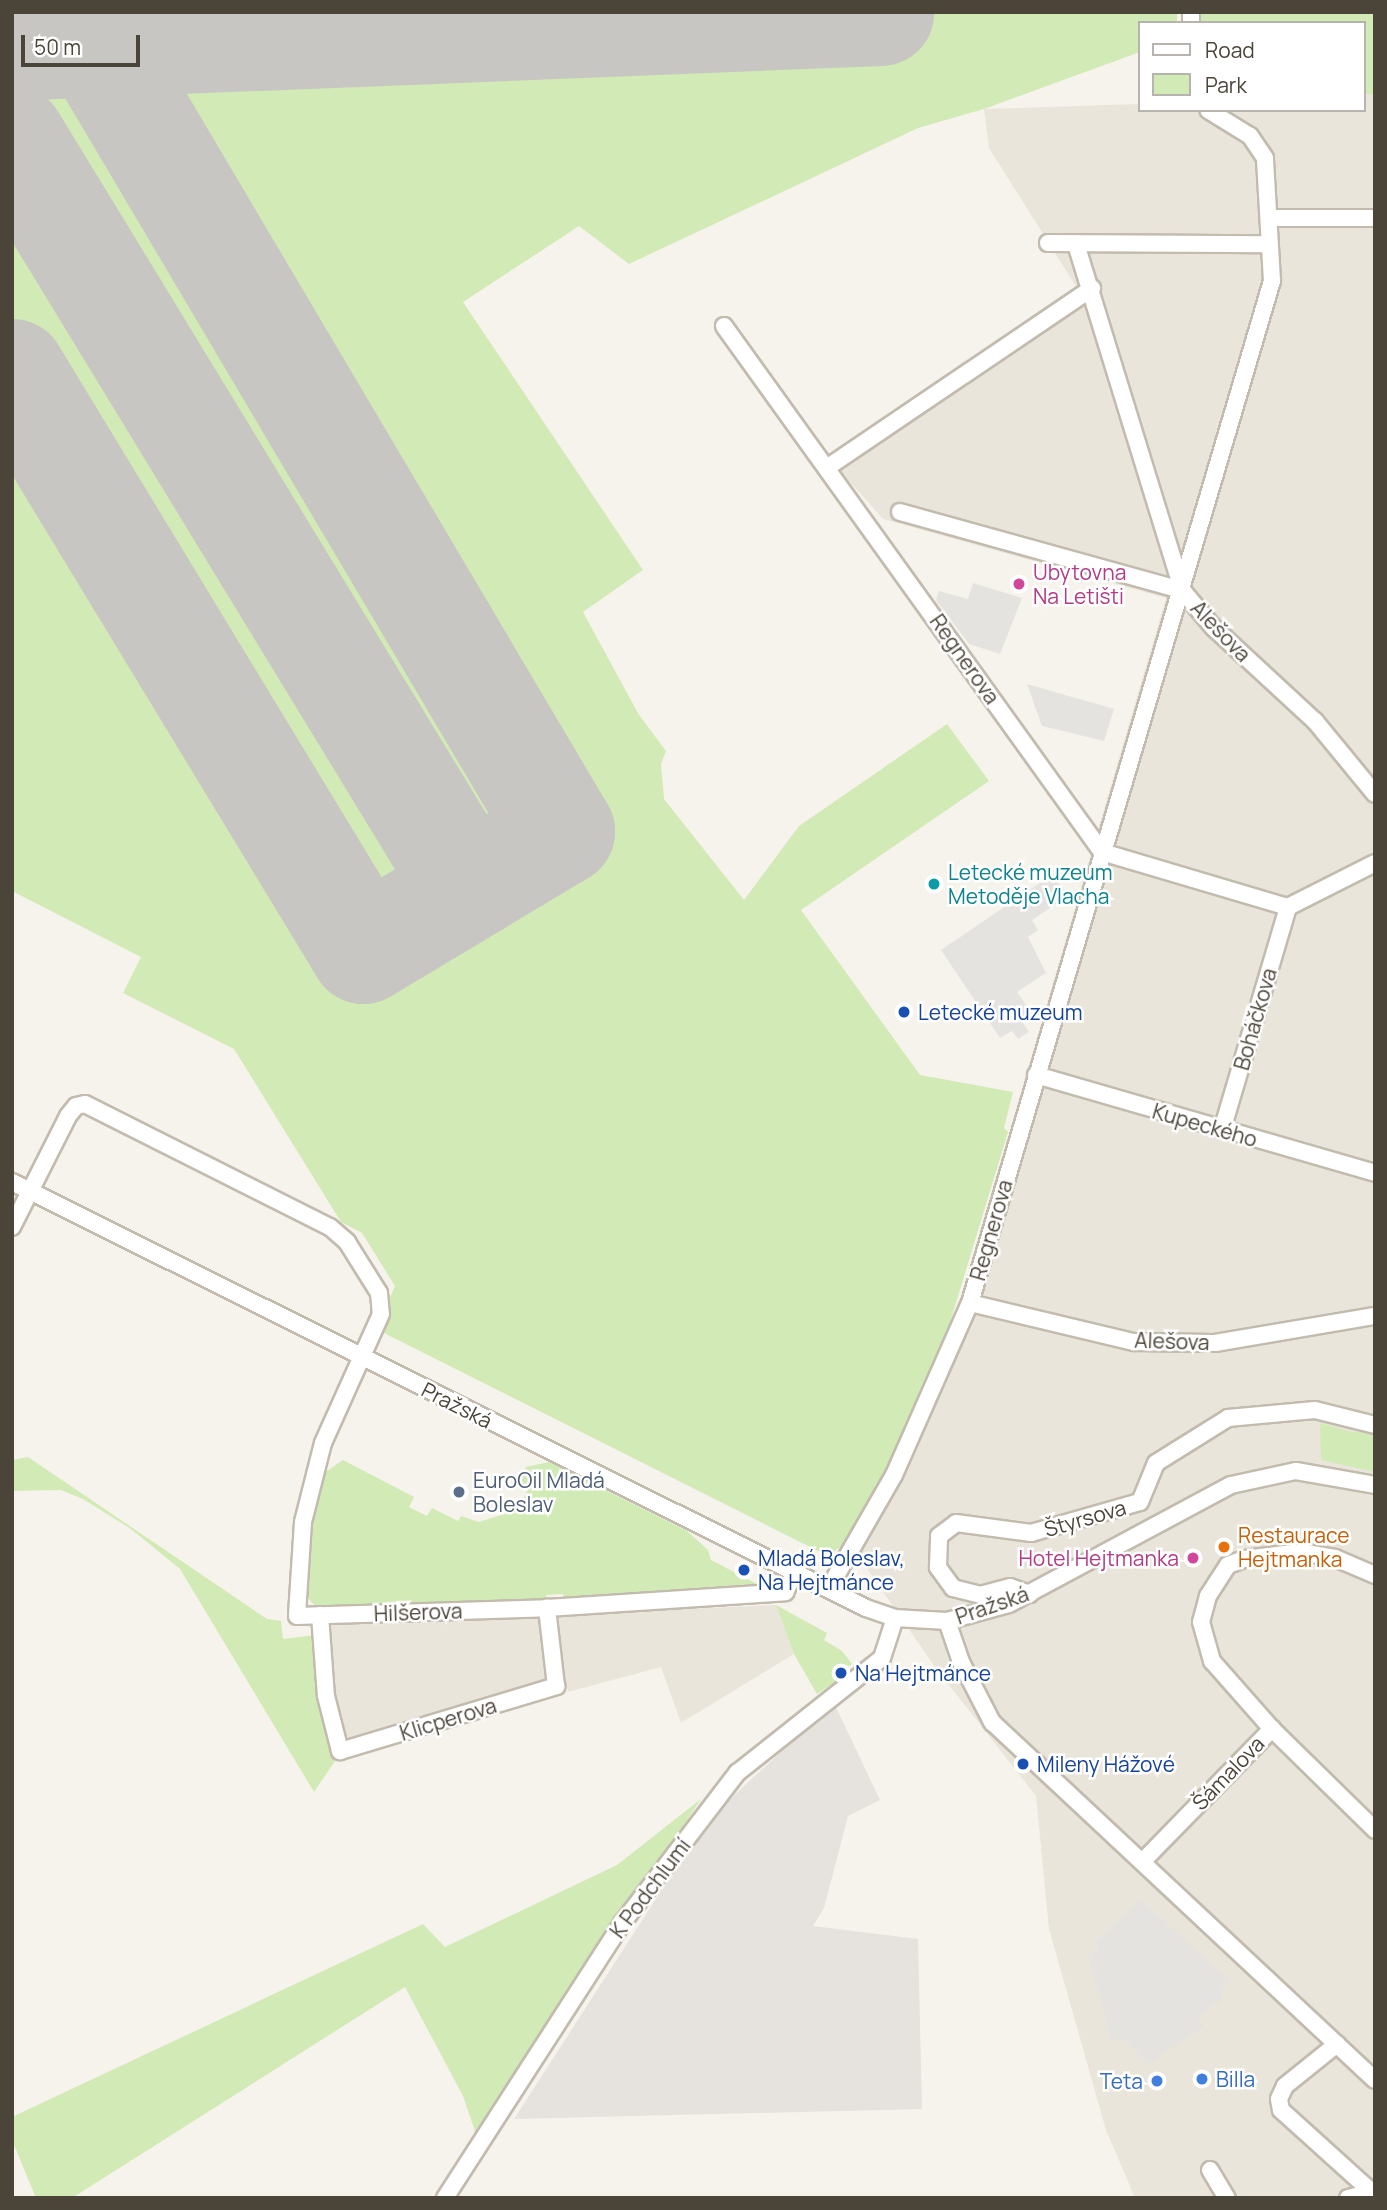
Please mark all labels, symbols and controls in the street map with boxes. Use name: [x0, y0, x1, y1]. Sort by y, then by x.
scale bar: [24, 21, 144, 65]
legend: [1138, 21, 1366, 112]
text: 50 m: [34, 33, 81, 61]
text: Road: [1205, 36, 1255, 64]
text: Park: [1205, 71, 1247, 99]
place label: Ubytovna Na Letišti: [1033, 559, 1126, 609]
marker: Ubytovna Na Letišti: [1011, 576, 1027, 592]
street label: Alešova: [1186, 595, 1256, 667]
street label: Regnerova: [925, 609, 1005, 709]
place label: Letecké muzeum Metoděje Vlacha: [948, 859, 1112, 909]
marker: Letecké muzeum Metoděje Vlacha: [926, 876, 942, 892]
street label: Boháčkova: [1228, 965, 1282, 1073]
place label: Letecké muzeum: [918, 999, 1082, 1025]
marker: Letecké muzeum: [896, 1004, 912, 1020]
street label: Kupeckého: [1150, 1098, 1260, 1152]
street label: Regnerova: [965, 1177, 1017, 1283]
street label: Alešova: [1134, 1327, 1210, 1355]
street label: Pražská: [418, 1377, 496, 1433]
place label: EuroOil Mladá Boleslav: [473, 1467, 605, 1517]
marker: EuroOil Mladá Boleslav: [451, 1484, 467, 1500]
street label: Štyrsova: [1041, 1494, 1129, 1542]
place label: Restaurace Hejtmanka: [1238, 1522, 1349, 1572]
marker: Restaurace Hejtmanka: [1216, 1539, 1232, 1555]
place label: Mladá Boleslav, Na Hejtmánce: [758, 1545, 905, 1595]
place label: Hotel Hejtmanka: [1018, 1545, 1179, 1571]
marker: Hotel Hejtmanka: [1185, 1550, 1201, 1566]
marker: Mladá Boleslav, Na Hejtmánce: [736, 1562, 752, 1578]
street label: Pražská: [952, 1581, 1032, 1629]
street label: Hilšerova: [373, 1598, 463, 1626]
place label: Na Hejtmánce: [855, 1660, 991, 1686]
marker: Na Hejtmánce: [833, 1665, 849, 1681]
street label: Klicperova: [397, 1692, 499, 1746]
street label: Šámalova: [1187, 1731, 1269, 1815]
place label: Mileny Hážové: [1037, 1751, 1175, 1777]
marker: Mileny Hážové: [1015, 1756, 1031, 1772]
street label: K Podchlumí: [604, 1833, 696, 1943]
place label: Billa: [1216, 2066, 1255, 2092]
place label: Teta: [1100, 2068, 1143, 2094]
marker: Billa: [1194, 2071, 1210, 2087]
marker: Teta: [1149, 2073, 1165, 2089]

